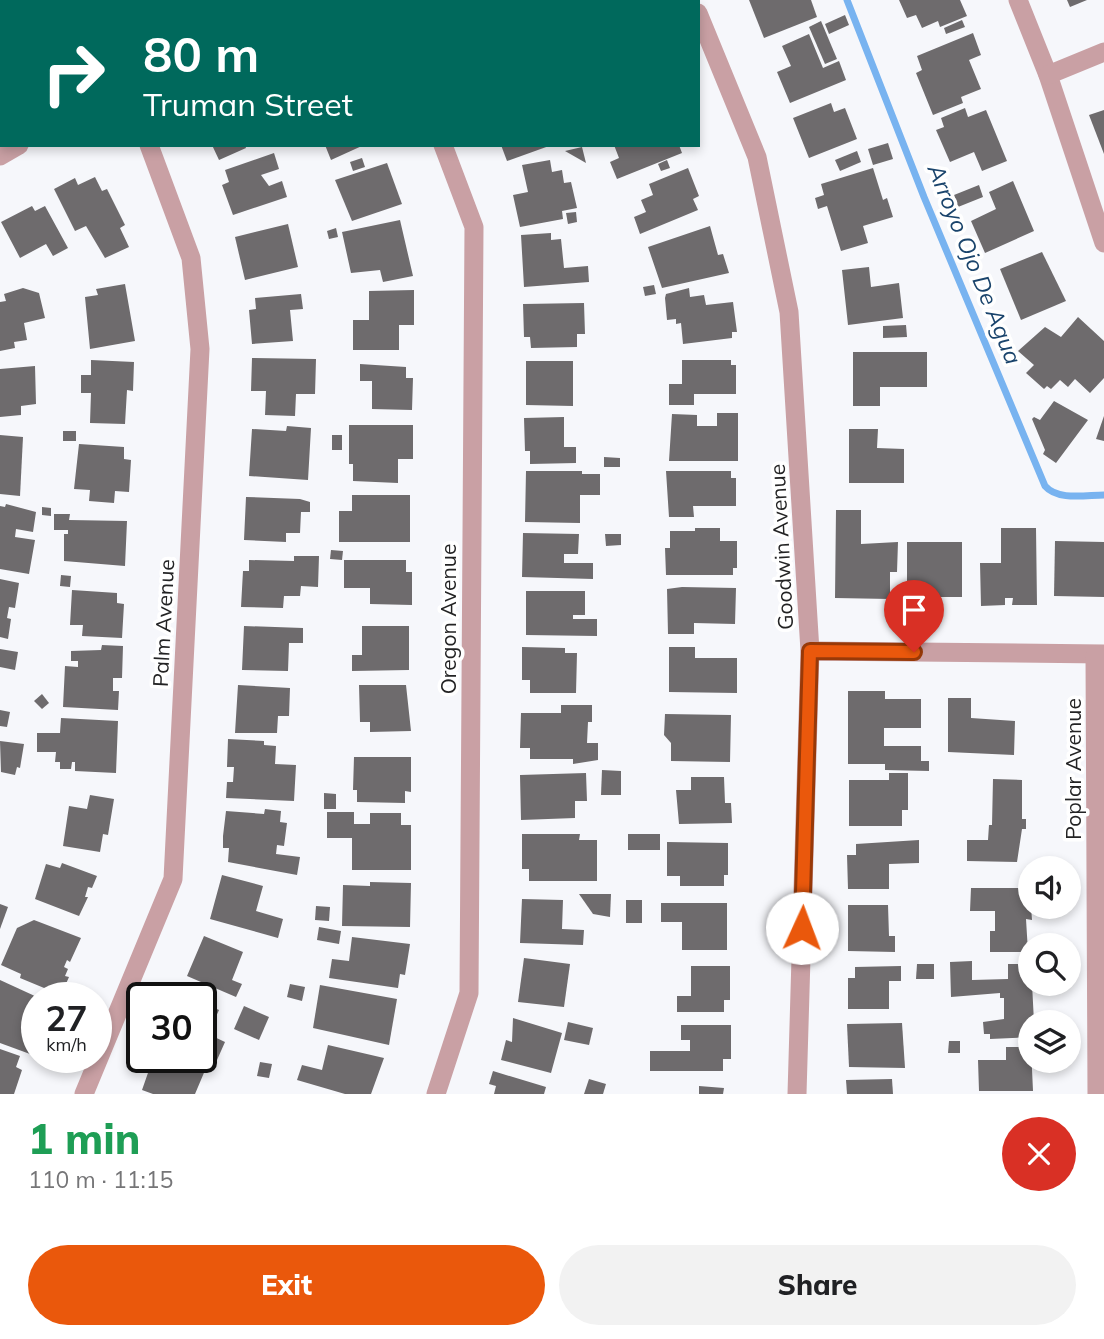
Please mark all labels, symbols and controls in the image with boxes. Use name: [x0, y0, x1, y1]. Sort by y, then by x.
text: 80 m: [143, 23, 259, 84]
icon: right: [28, 28, 119, 119]
text: Truman Street: [143, 84, 353, 124]
water label: Arroyo Ojo De Agua: [921, 159, 1028, 369]
street label: Goodwin Avenue: [764, 463, 798, 631]
street label: Oregon Avenue: [435, 544, 461, 694]
street label: Palm Avenue: [147, 558, 179, 688]
pin: [884, 580, 944, 652]
icon: arrive: [895, 591, 933, 629]
street label: Poplar Avenue: [1060, 698, 1086, 840]
map controls: [1018, 856, 1081, 1073]
button: sound: [1018, 856, 1081, 919]
position arrow: [765, 891, 839, 965]
button: search: [1018, 933, 1081, 996]
speed limit sign: 30: [126, 982, 217, 1073]
text: 27: [45, 996, 88, 1040]
button: layers: [1018, 1010, 1081, 1073]
text: km/h: [46, 1033, 87, 1056]
text: 1 min: [28, 1112, 141, 1165]
button: close: [1002, 1117, 1076, 1191]
text: 110 m · 11:15: [28, 1165, 173, 1194]
button: Exit: [28, 1245, 545, 1325]
button: Share: [559, 1245, 1076, 1325]

